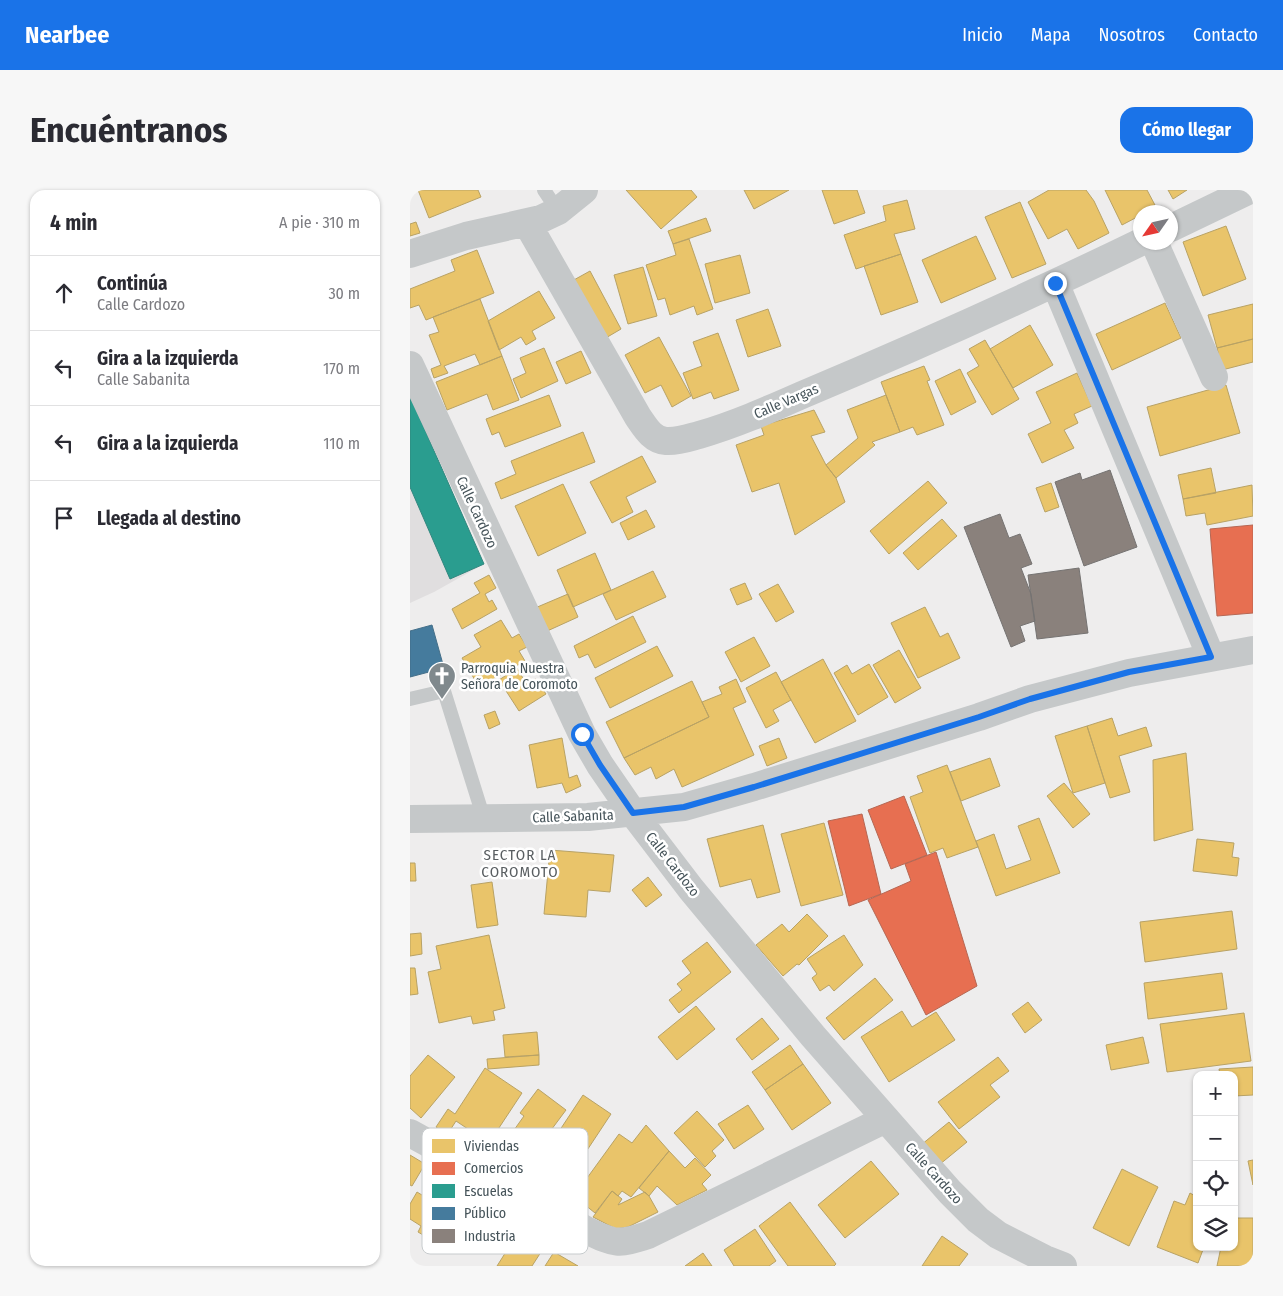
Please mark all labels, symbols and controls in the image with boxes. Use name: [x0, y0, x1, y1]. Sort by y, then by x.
text: Nearbee: [25, 21, 109, 49]
text: Inicio: [962, 24, 1003, 46]
text: Mapa: [1031, 24, 1071, 46]
text: Nosotros: [1099, 24, 1165, 46]
text: Contacto: [1193, 24, 1258, 46]
button: Cómo llegar: [1120, 107, 1253, 153]
text: Encuéntranos: [30, 109, 228, 151]
north arrow: [1133, 205, 1178, 250]
text: 4 min: [50, 210, 98, 236]
text: A pie · 310 m: [279, 213, 360, 232]
text: Continúa: [97, 272, 168, 295]
route end: [1044, 272, 1067, 295]
icon: ahead: [50, 279, 78, 307]
text: 30 m: [328, 284, 360, 303]
text: Calle Cardozo: [97, 295, 185, 314]
text: Gira a la izquierda: [97, 347, 239, 370]
icon: left: [50, 354, 78, 382]
text: 170 m: [323, 359, 360, 378]
text: Calle Sabanita: [97, 370, 190, 389]
street label: Calle Vargas: [751, 380, 821, 423]
icon: left: [50, 429, 78, 457]
text: Gira a la izquierda: [97, 432, 239, 455]
text: 110 m: [323, 434, 360, 453]
street label: Calle Cardozo: [453, 474, 501, 551]
icon: arrive: [50, 504, 78, 532]
text: Llegada al destino: [97, 507, 241, 530]
place label: Parroquia Nuestra Señora de Coromoto: [461, 660, 578, 693]
church icon: Parroquia Nuestra Señora de Coromoto: [427, 661, 457, 700]
route start: [571, 723, 594, 746]
street label: Calle Sabanita: [532, 807, 614, 826]
street label: Calle Cardozo: [642, 829, 703, 900]
district label: SECTOR LA COROMOTO: [481, 846, 559, 881]
map controls: [1193, 1071, 1238, 1251]
button: +: [1193, 1071, 1238, 1116]
button: −: [1193, 1116, 1238, 1161]
legend: [422, 1128, 588, 1254]
text: Viviendas: [464, 1138, 519, 1155]
street label: Calle Cardozo: [902, 1139, 966, 1208]
text: Comercios: [464, 1160, 523, 1177]
button: locate: [1193, 1161, 1238, 1206]
text: Escuelas: [464, 1183, 513, 1200]
text: Público: [464, 1205, 506, 1222]
button: layers: [1193, 1206, 1238, 1251]
text: Industria: [464, 1228, 516, 1245]

